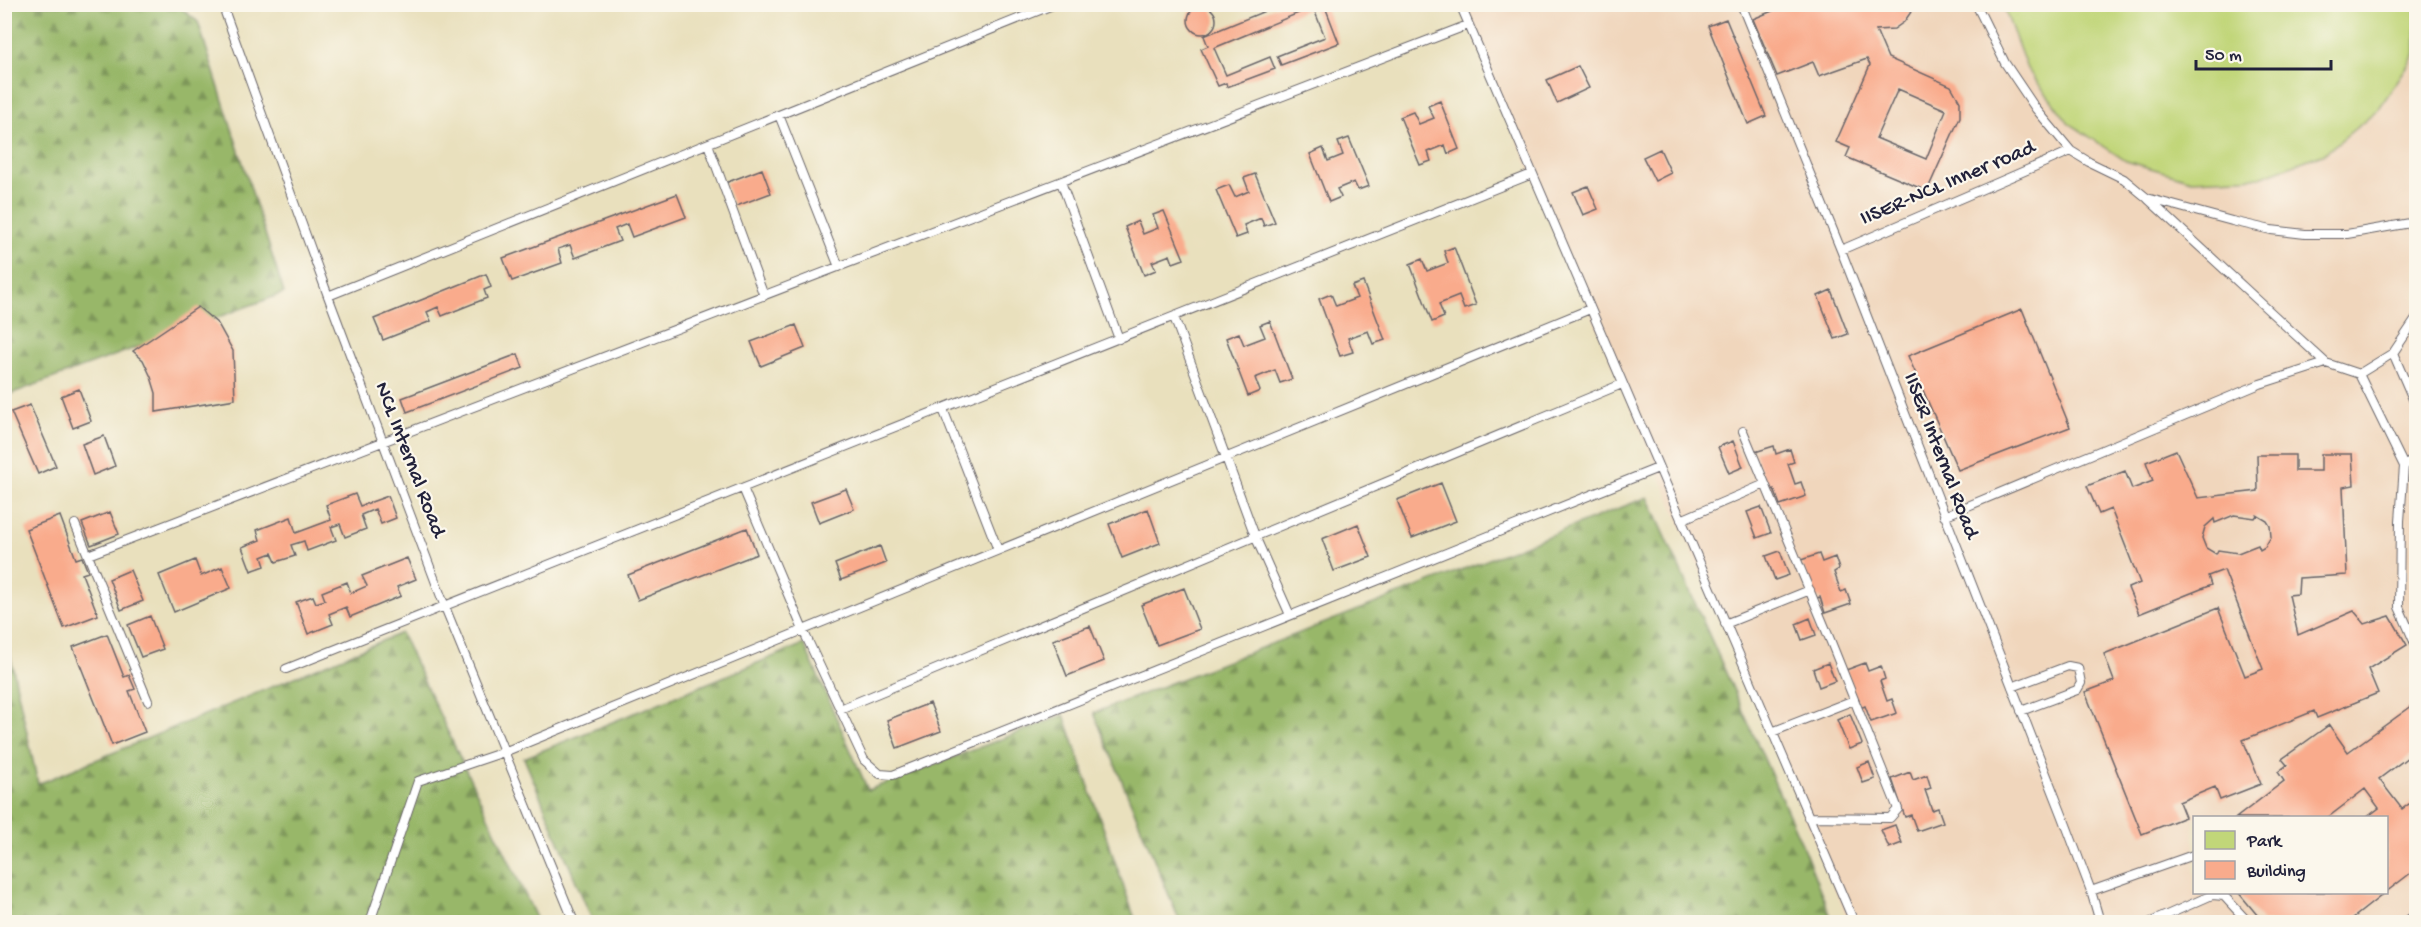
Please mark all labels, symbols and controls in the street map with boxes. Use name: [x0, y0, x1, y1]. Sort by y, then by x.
scale bar: [2196, 33, 2331, 71]
text: 50 m: [2205, 46, 2242, 67]
street label: IISER-NCL Inner road: [1857, 135, 2041, 233]
street label: IISER Internal Road: [1896, 369, 1984, 545]
street label: NCL Internal Road: [367, 379, 451, 543]
legend: [2193, 816, 2388, 894]
text: Park: [2246, 832, 2283, 853]
text: Building: [2246, 862, 2306, 883]

